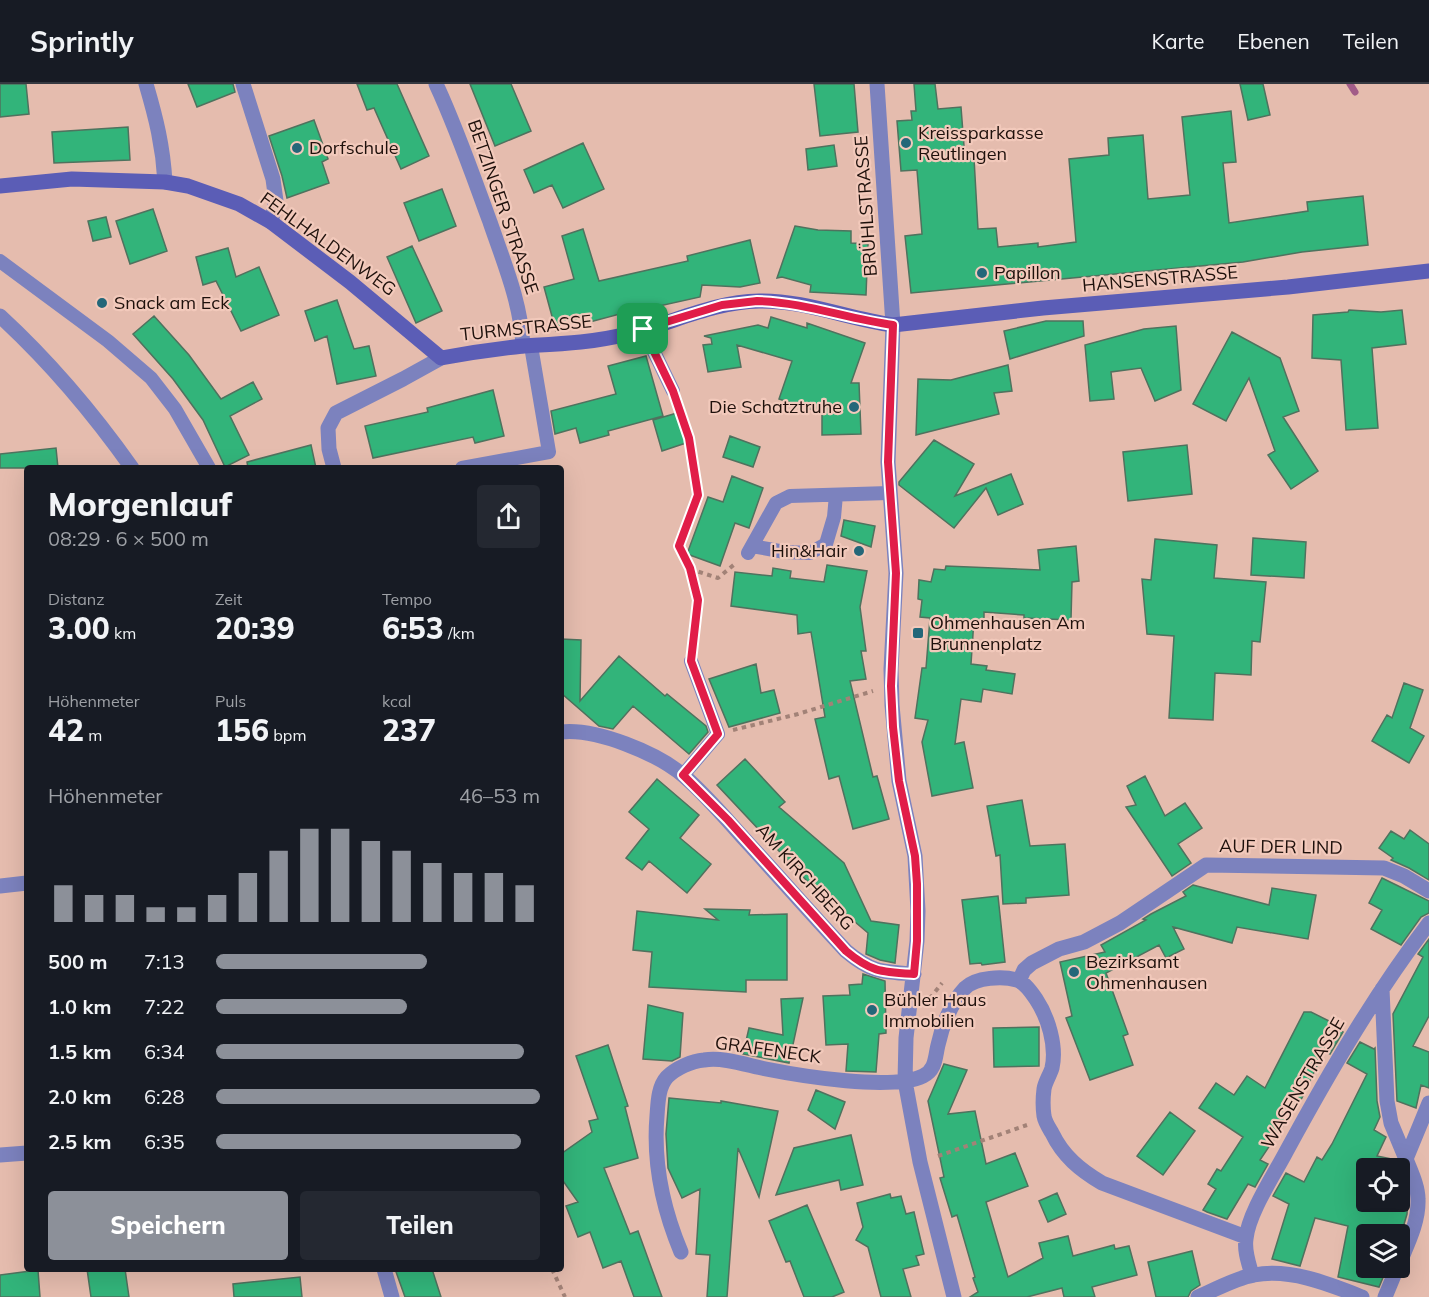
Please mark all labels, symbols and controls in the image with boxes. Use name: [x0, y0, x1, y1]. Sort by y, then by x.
text: Sprintly: [30, 24, 134, 59]
text: Karte: [1152, 28, 1204, 54]
text: Ebenen: [1237, 28, 1310, 54]
text: Teilen: [1343, 28, 1399, 54]
street label: BETZINGER STRASSE: [463, 116, 544, 297]
place label: Kreissparkasse Reutlingen: [918, 121, 1044, 165]
street label: BRÜHLSTRASSE: [849, 135, 882, 277]
place label: Dorfschule: [309, 136, 399, 159]
marker: Kreissparkasse Reutlingen: [899, 136, 913, 150]
marker: Dorfschule: [290, 141, 304, 155]
street label: FEHLHALDENWEG: [256, 187, 401, 301]
street label: HANSENSTRASSE: [1081, 260, 1239, 297]
place label: Papillon: [994, 261, 1061, 284]
marker: Papillon: [975, 266, 989, 280]
place label: Snack am Eck: [114, 291, 230, 314]
marker: Snack am Eck: [95, 296, 109, 310]
pin: [617, 303, 668, 354]
street label: TURMSTRASSE: [459, 309, 593, 346]
icon: arrive: [626, 312, 659, 345]
place label: Die Schatztruhe: [709, 395, 842, 418]
marker: Die Schatztruhe: [847, 400, 861, 414]
text: Morgenlauf: [48, 483, 232, 524]
button: share: [477, 485, 540, 548]
text: 08:29 · 6 × 500 m: [48, 526, 209, 551]
place label: Hin&Hair: [771, 539, 847, 562]
marker: Hin&Hair: [852, 544, 866, 558]
text: Distanz: [48, 589, 105, 609]
text: Zeit: [215, 589, 242, 609]
text: Tempo: [382, 589, 432, 609]
text: 3.00: [48, 609, 110, 647]
text: 20:39: [215, 609, 295, 647]
text: 6:53: [382, 609, 444, 647]
place label: Ohmenhausen Am Brunnenplatz: [930, 611, 1085, 655]
text: km: [110, 623, 136, 643]
text: /km: [444, 623, 475, 643]
marker: Ohmenhausen Am Brunnenplatz: [911, 626, 925, 640]
text: Höhenmeter: [48, 691, 140, 711]
text: Puls: [215, 691, 246, 711]
text: kcal: [382, 691, 411, 711]
text: 42: [48, 711, 84, 749]
text: 156: [215, 711, 269, 749]
text: 237: [382, 711, 436, 749]
text: m: [84, 725, 102, 745]
text: bpm: [269, 725, 306, 745]
text: Höhenmeter: [48, 783, 163, 808]
text: 46–53 m: [459, 783, 540, 808]
street label: AM KIRCHBERG: [751, 818, 860, 935]
street label: AUF DER LIND: [1219, 834, 1343, 859]
text: 500 m: [48, 949, 107, 974]
text: 7:13: [144, 949, 185, 974]
place label: Bezirksamt Ohmenhausen: [1086, 950, 1208, 994]
marker: Bezirksamt Ohmenhausen: [1067, 965, 1081, 979]
place label: Bühler Haus Immobilien: [884, 988, 986, 1032]
text: 1.0 km: [48, 994, 111, 1019]
text: 7:22: [144, 994, 185, 1019]
marker: Bühler Haus Immobilien: [865, 1003, 879, 1017]
street label: WASENSTRASSE: [1256, 1013, 1349, 1152]
street label: GRAFENECK: [713, 1031, 823, 1068]
text: 1.5 km: [48, 1039, 111, 1064]
text: 6:34: [144, 1039, 185, 1064]
text: 2.0 km: [48, 1084, 111, 1109]
text: 6:28: [144, 1084, 185, 1109]
text: 2.5 km: [48, 1129, 111, 1154]
text: 6:35: [144, 1129, 185, 1154]
map controls: [1356, 1158, 1410, 1278]
button: locate: [1356, 1158, 1410, 1212]
button: Speichern: [48, 1191, 288, 1260]
button: Teilen: [300, 1191, 540, 1260]
button: layers: [1356, 1224, 1410, 1278]

